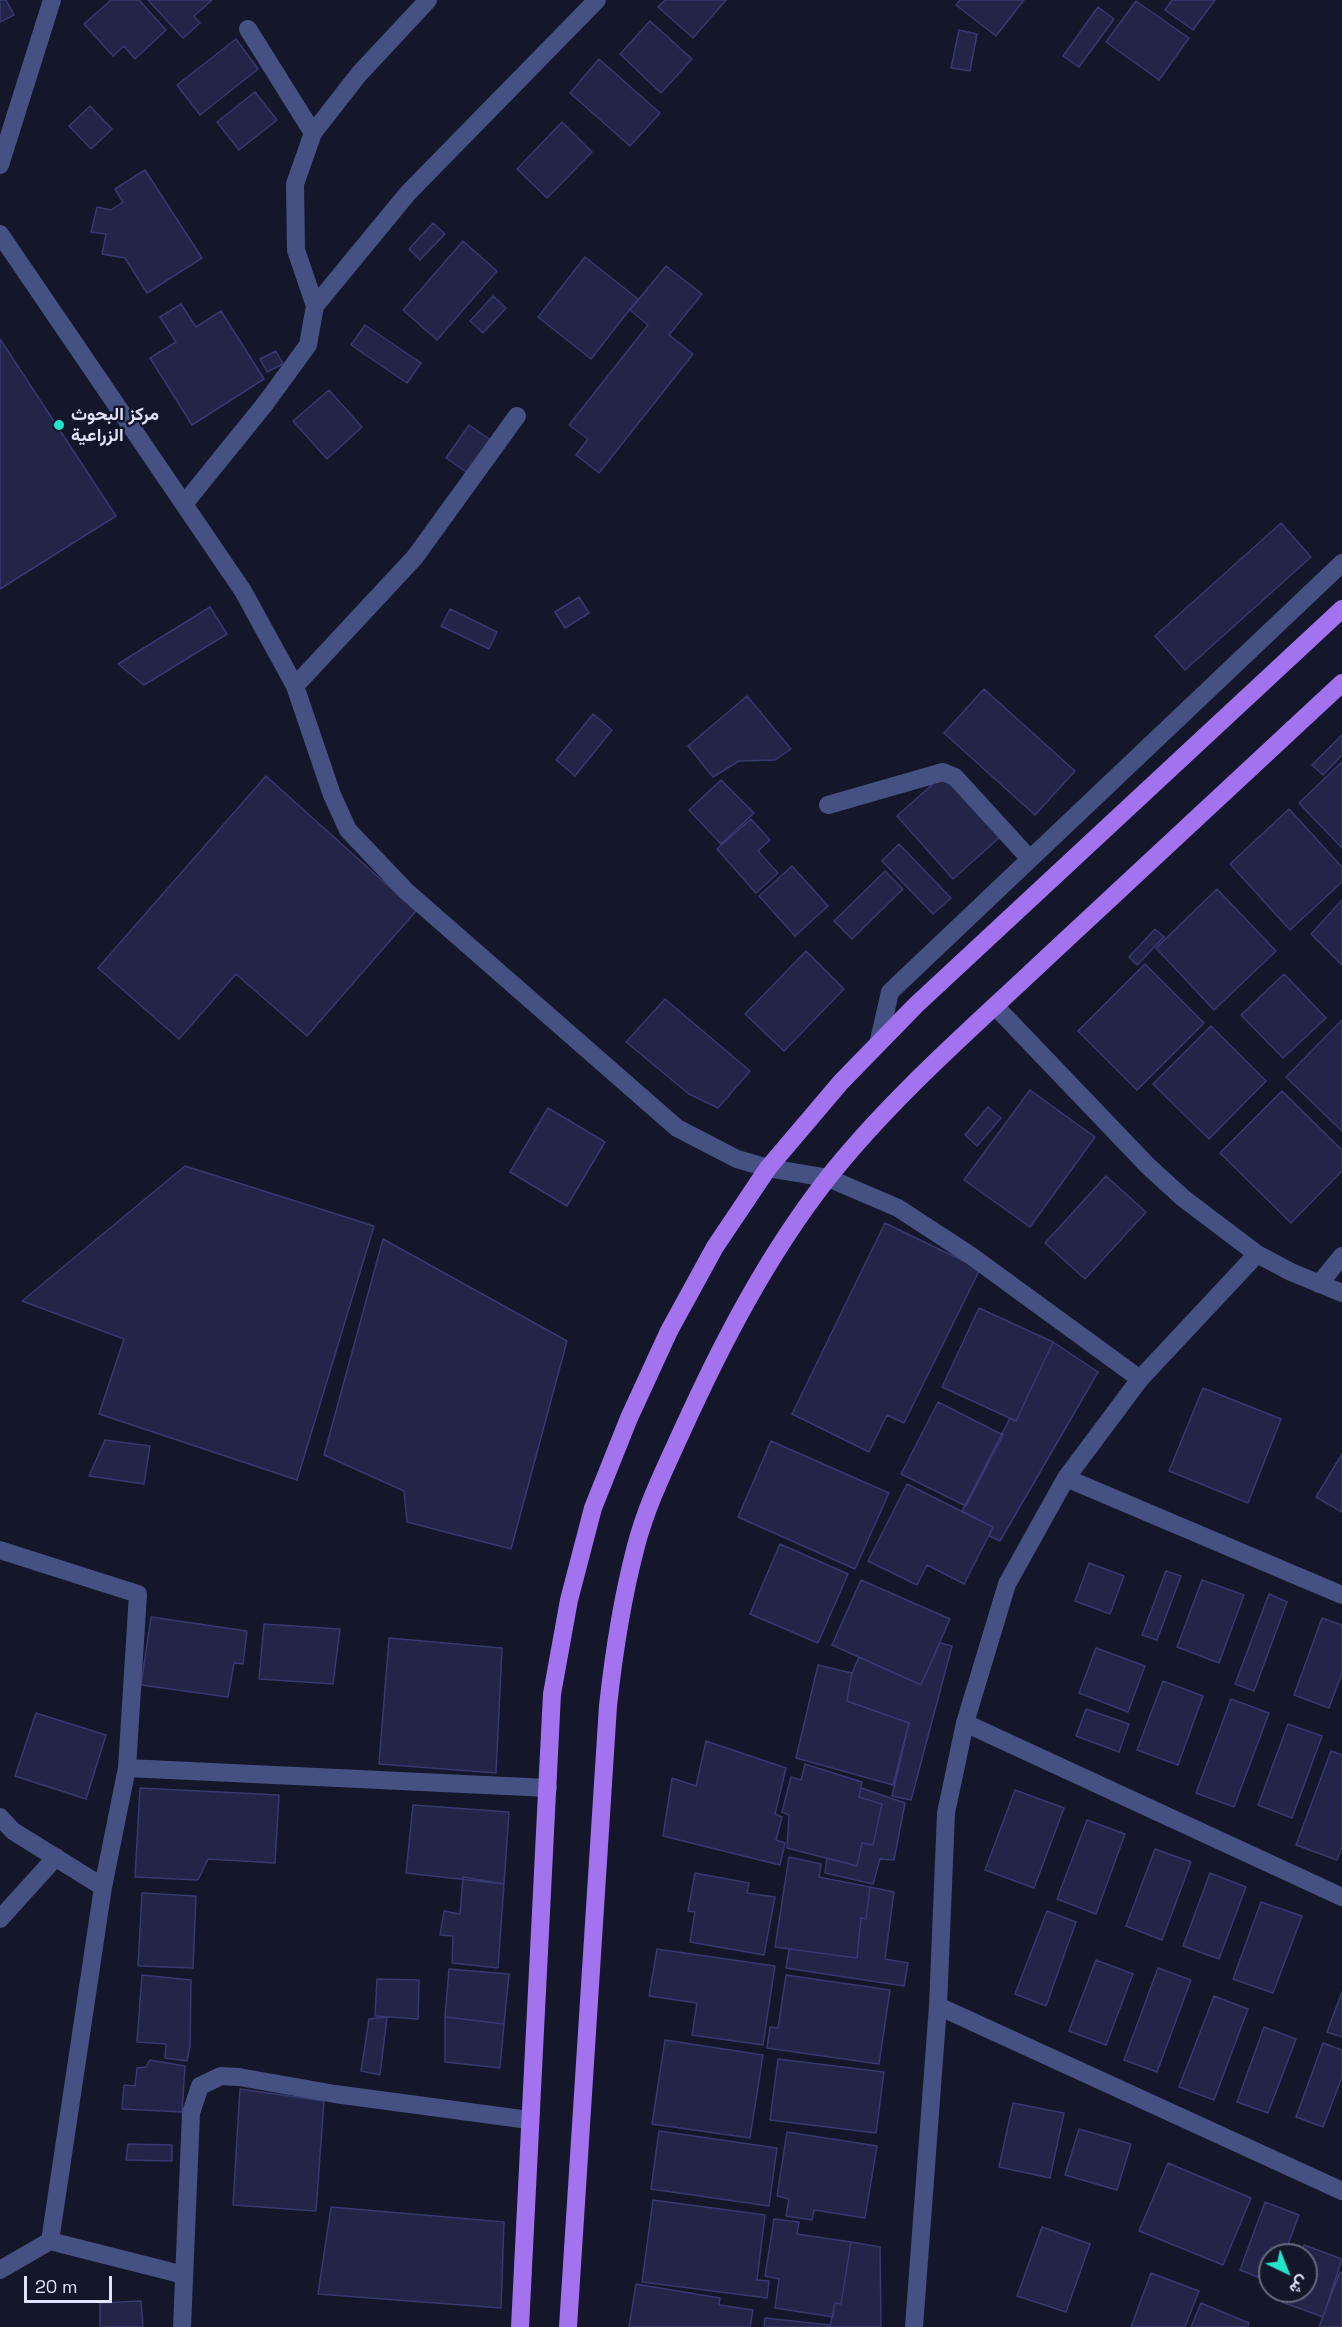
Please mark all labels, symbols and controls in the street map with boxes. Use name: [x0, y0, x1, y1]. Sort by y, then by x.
place label: مركز البحوث الزراعية: [71, 404, 159, 446]
marker: مركز البحوث الزراعية: [52, 418, 66, 432]
north arrow: [1258, 2243, 1318, 2303]
scale bar: [27, 2264, 116, 2302]
text: ش: [1285, 2271, 1313, 2299]
text: 20 m: [35, 2275, 78, 2298]

